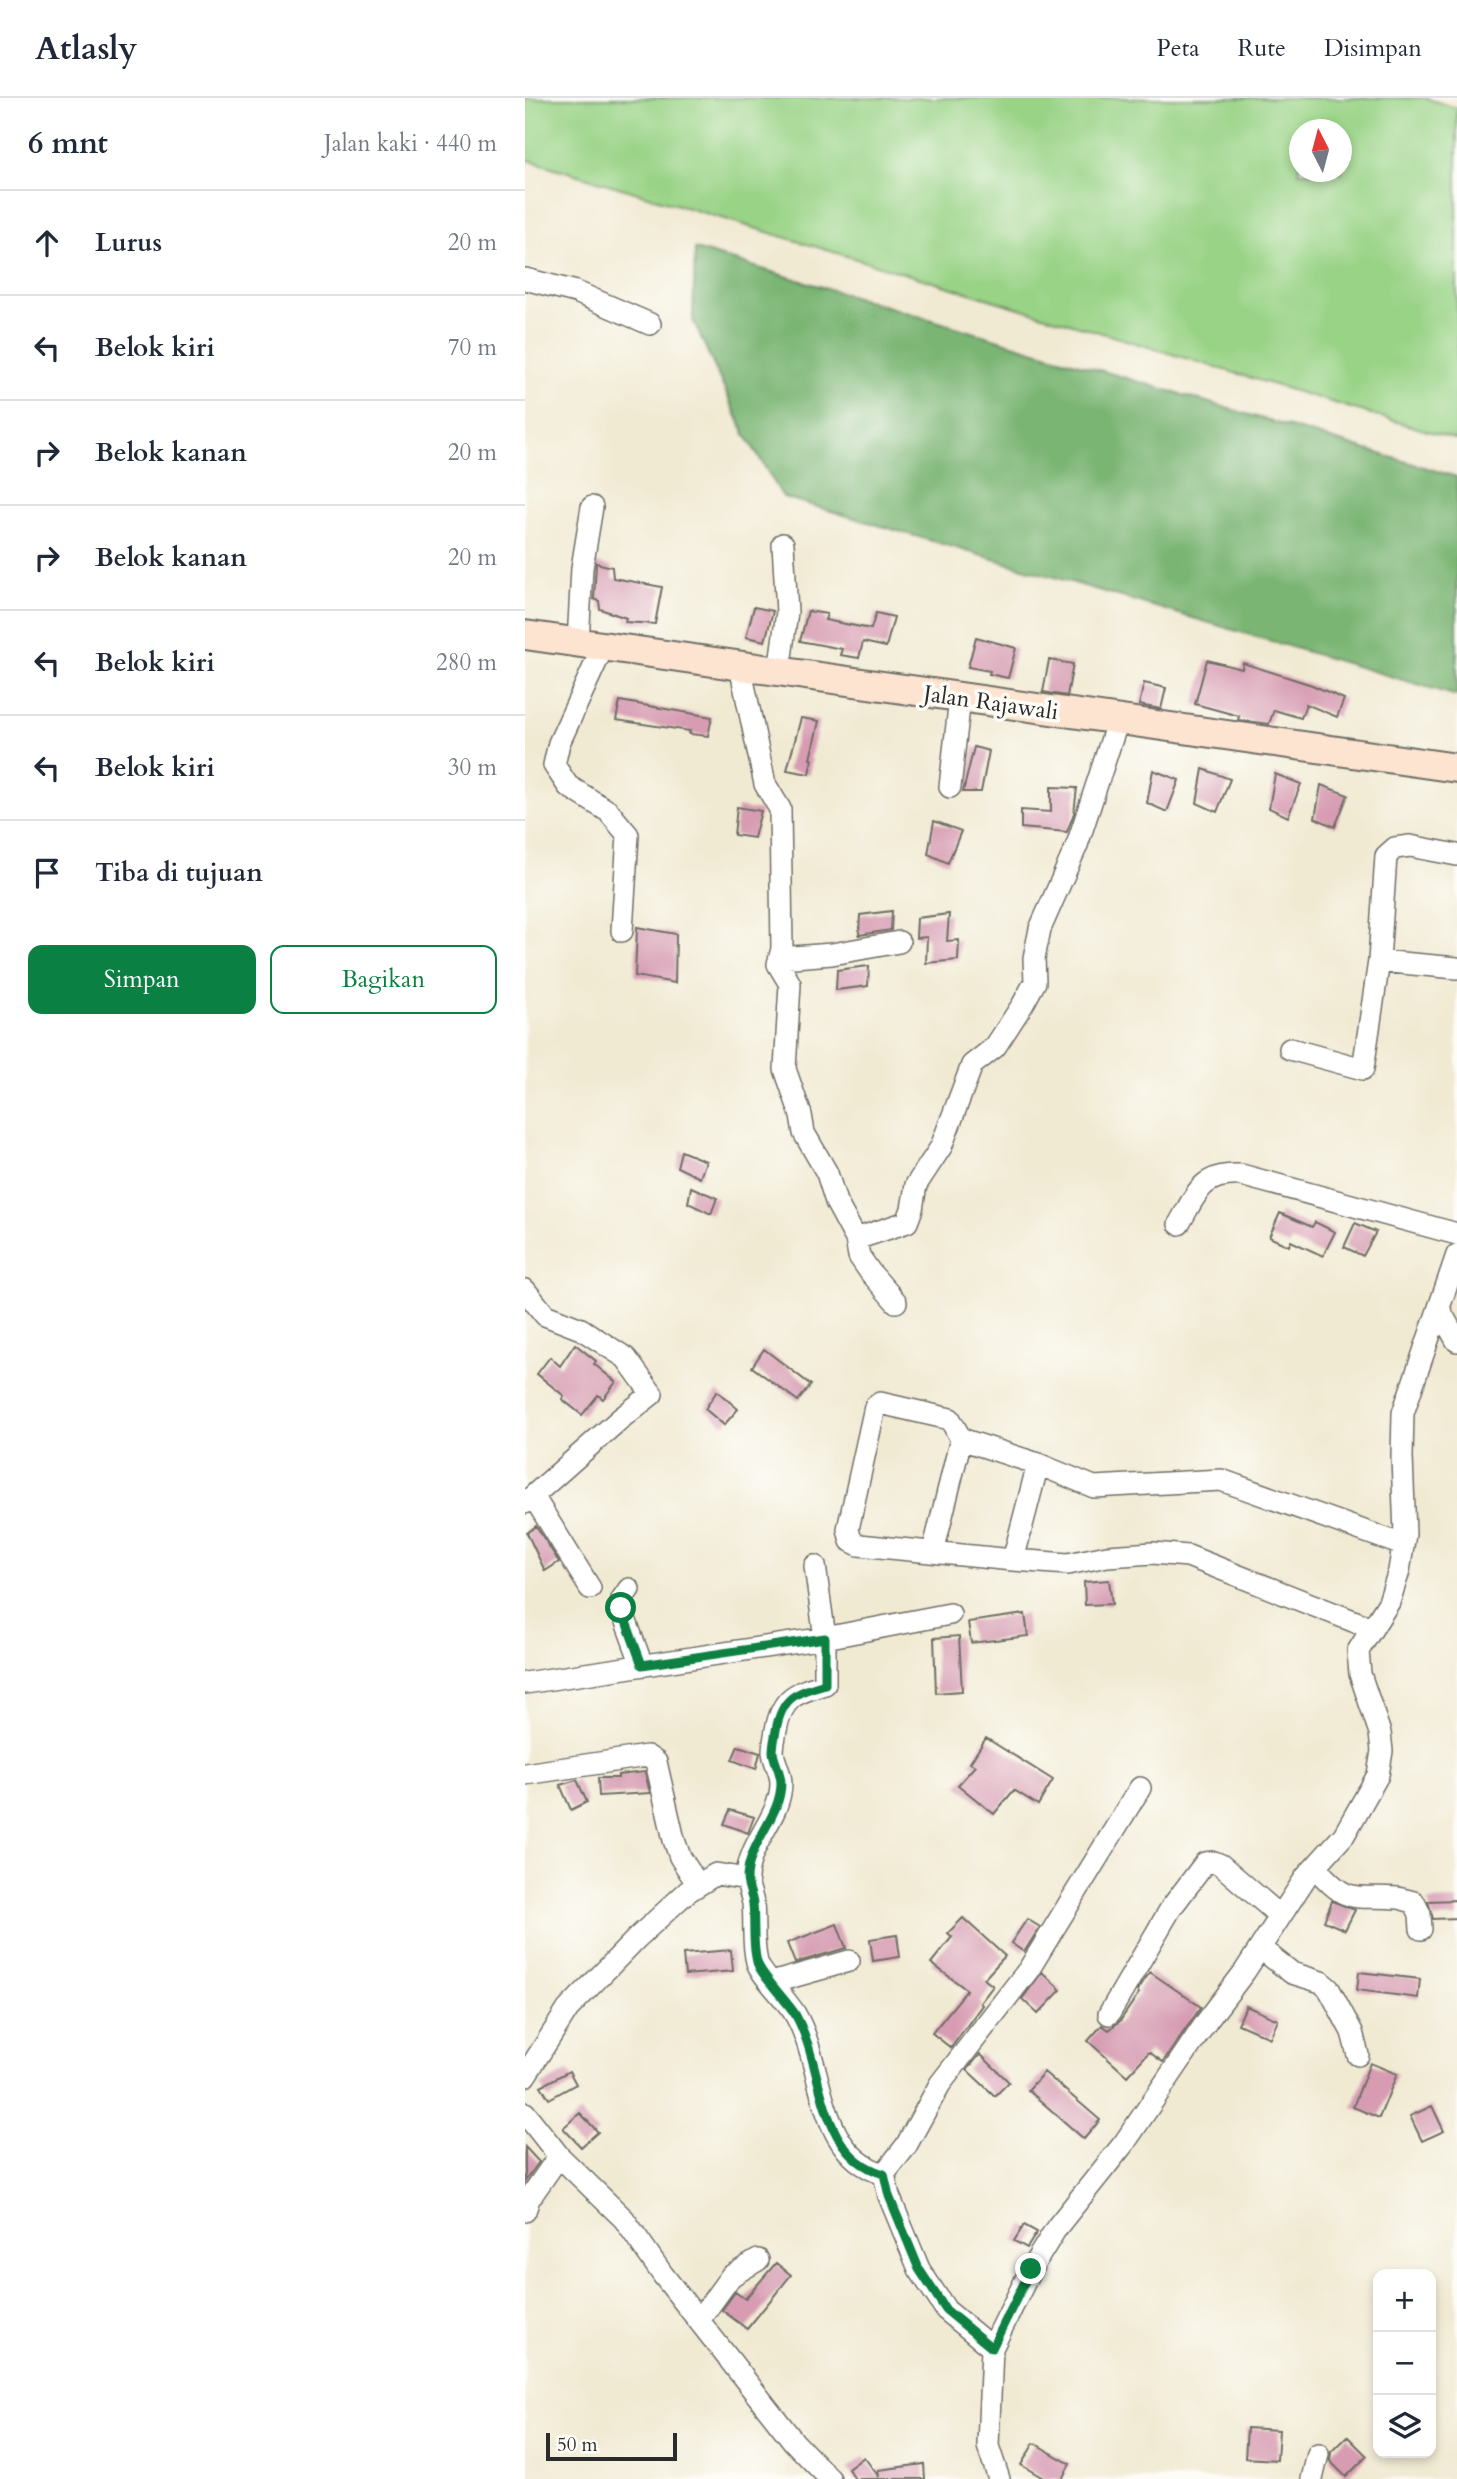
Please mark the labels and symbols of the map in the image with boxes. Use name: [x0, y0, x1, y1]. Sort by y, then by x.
north arrow: [1289, 119, 1352, 182]
street label: Jalan Rajawali: [919, 677, 1060, 727]
route start: [605, 1592, 636, 1623]
route end: [1015, 2253, 1046, 2284]
scale bar: [546, 2430, 677, 2462]

